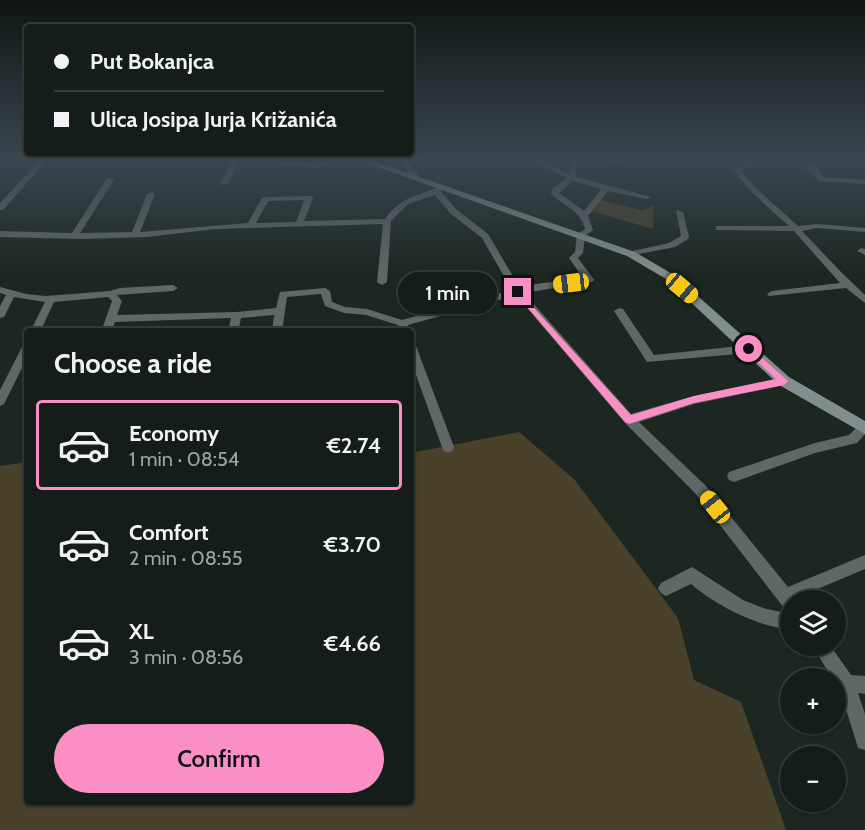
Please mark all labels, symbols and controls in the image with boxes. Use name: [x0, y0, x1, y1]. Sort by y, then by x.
text: Put Bokanjca: [90, 48, 214, 75]
text: Ulica Josipa Jurja Križanića: [90, 106, 337, 133]
car: [662, 270, 702, 306]
callout: 1 min: [398, 271, 497, 313]
car: [552, 272, 590, 294]
route end: [504, 278, 531, 305]
text: 1 min: [425, 281, 470, 305]
route start: [735, 335, 762, 362]
text: Choose a ride: [54, 347, 212, 380]
icon: car: [57, 418, 111, 472]
text: Economy: [129, 420, 219, 447]
text: €2.74: [327, 432, 381, 459]
text: 1 min · 08:54: [129, 447, 239, 471]
car: [697, 487, 733, 527]
icon: car: [57, 517, 111, 571]
text: Comfort: [129, 519, 208, 546]
text: €3.70: [324, 531, 381, 558]
text: 2 min · 08:55: [129, 546, 243, 570]
map controls: [780, 590, 846, 812]
button: layers: [780, 590, 846, 656]
icon: car: [57, 616, 111, 670]
text: XL: [129, 618, 154, 645]
text: €4.66: [324, 630, 381, 657]
text: 3 min · 08:56: [129, 645, 243, 669]
button: +: [780, 668, 846, 734]
button: Confirm: [54, 724, 384, 793]
button: −: [780, 746, 846, 812]

